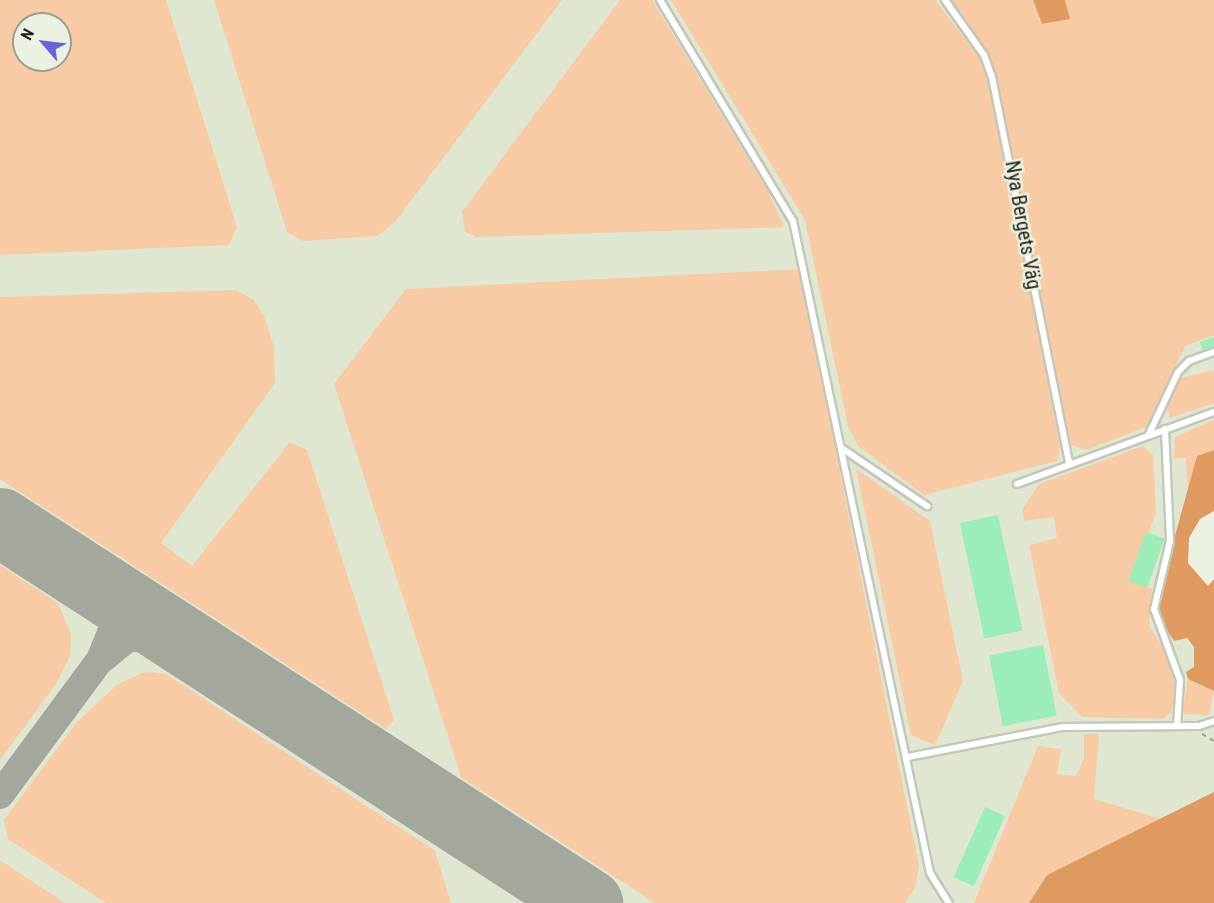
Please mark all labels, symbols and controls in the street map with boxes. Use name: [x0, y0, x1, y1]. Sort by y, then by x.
north arrow: [12, 12, 72, 72]
text: N: [17, 25, 38, 43]
street label: Nya Bergets Väg: [1000, 159, 1046, 291]

